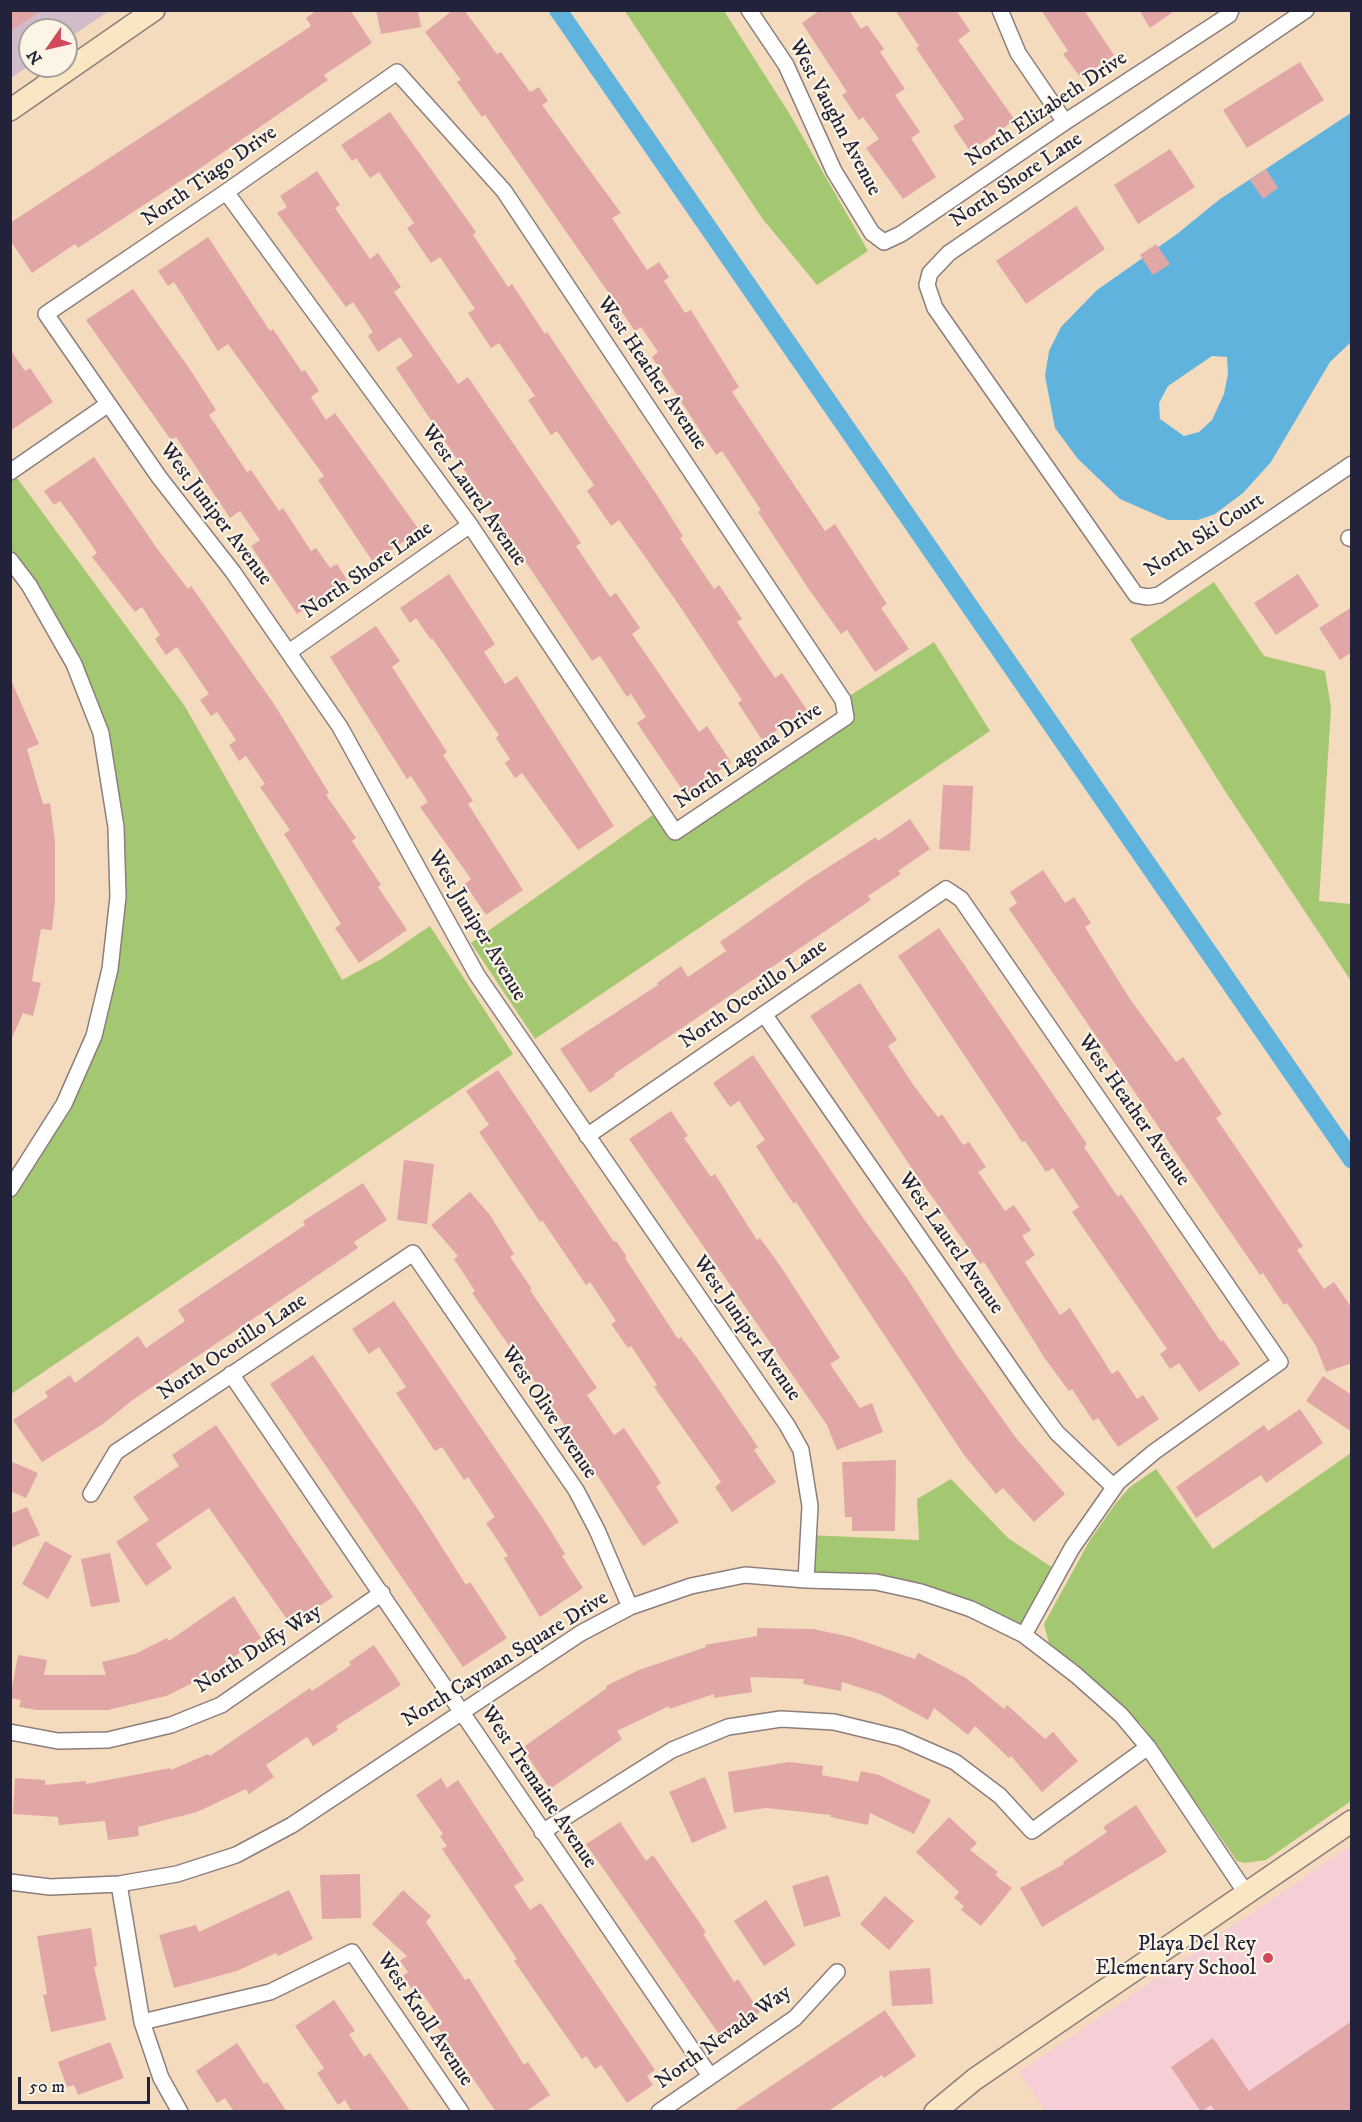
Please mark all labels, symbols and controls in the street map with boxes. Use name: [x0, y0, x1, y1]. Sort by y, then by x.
north arrow: [18, 18, 78, 78]
street label: West Vaughn Avenue: [782, 35, 886, 201]
text: N: [23, 46, 47, 68]
street label: North Elizabeth Drive: [962, 47, 1132, 173]
street label: North Tiago Drive: [138, 121, 282, 233]
street label: North Shore Lane: [946, 128, 1088, 234]
street label: West Heather Avenue: [590, 293, 712, 455]
street label: West Laurel Avenue: [415, 420, 531, 572]
street label: West Juniper Avenue: [153, 439, 277, 591]
street label: North Ski Court: [1141, 488, 1269, 584]
street label: North Shore Lane: [298, 517, 438, 625]
street label: North Laguna Drive: [670, 698, 828, 816]
street label: West Juniper Avenue: [421, 846, 531, 1006]
street label: North Ocotillo Lane: [675, 935, 833, 1055]
street label: West Heather Avenue: [1071, 1030, 1195, 1192]
street label: West Laurel Avenue: [892, 1168, 1008, 1320]
street label: West Juniper Avenue: [686, 1251, 806, 1407]
street label: North Ocotillo Lane: [154, 1289, 312, 1407]
street label: West Olive Avenue: [494, 1342, 602, 1484]
street label: North Cayman Square Drive: [398, 1586, 614, 1734]
street label: North Duffy Way: [191, 1600, 327, 1700]
street label: West Tremaine Avenue: [474, 1702, 602, 1874]
place label: Playa Del Rey Elementary School: [1095, 1933, 1256, 1983]
street label: West Kroll Avenue: [370, 1948, 478, 2092]
marker: Playa Del Rey Elementary School: [1261, 1951, 1275, 1965]
street label: North Nevada Way: [651, 1980, 797, 2096]
scale bar: [21, 2065, 153, 2103]
text: 50 m: [29, 2076, 65, 2098]

